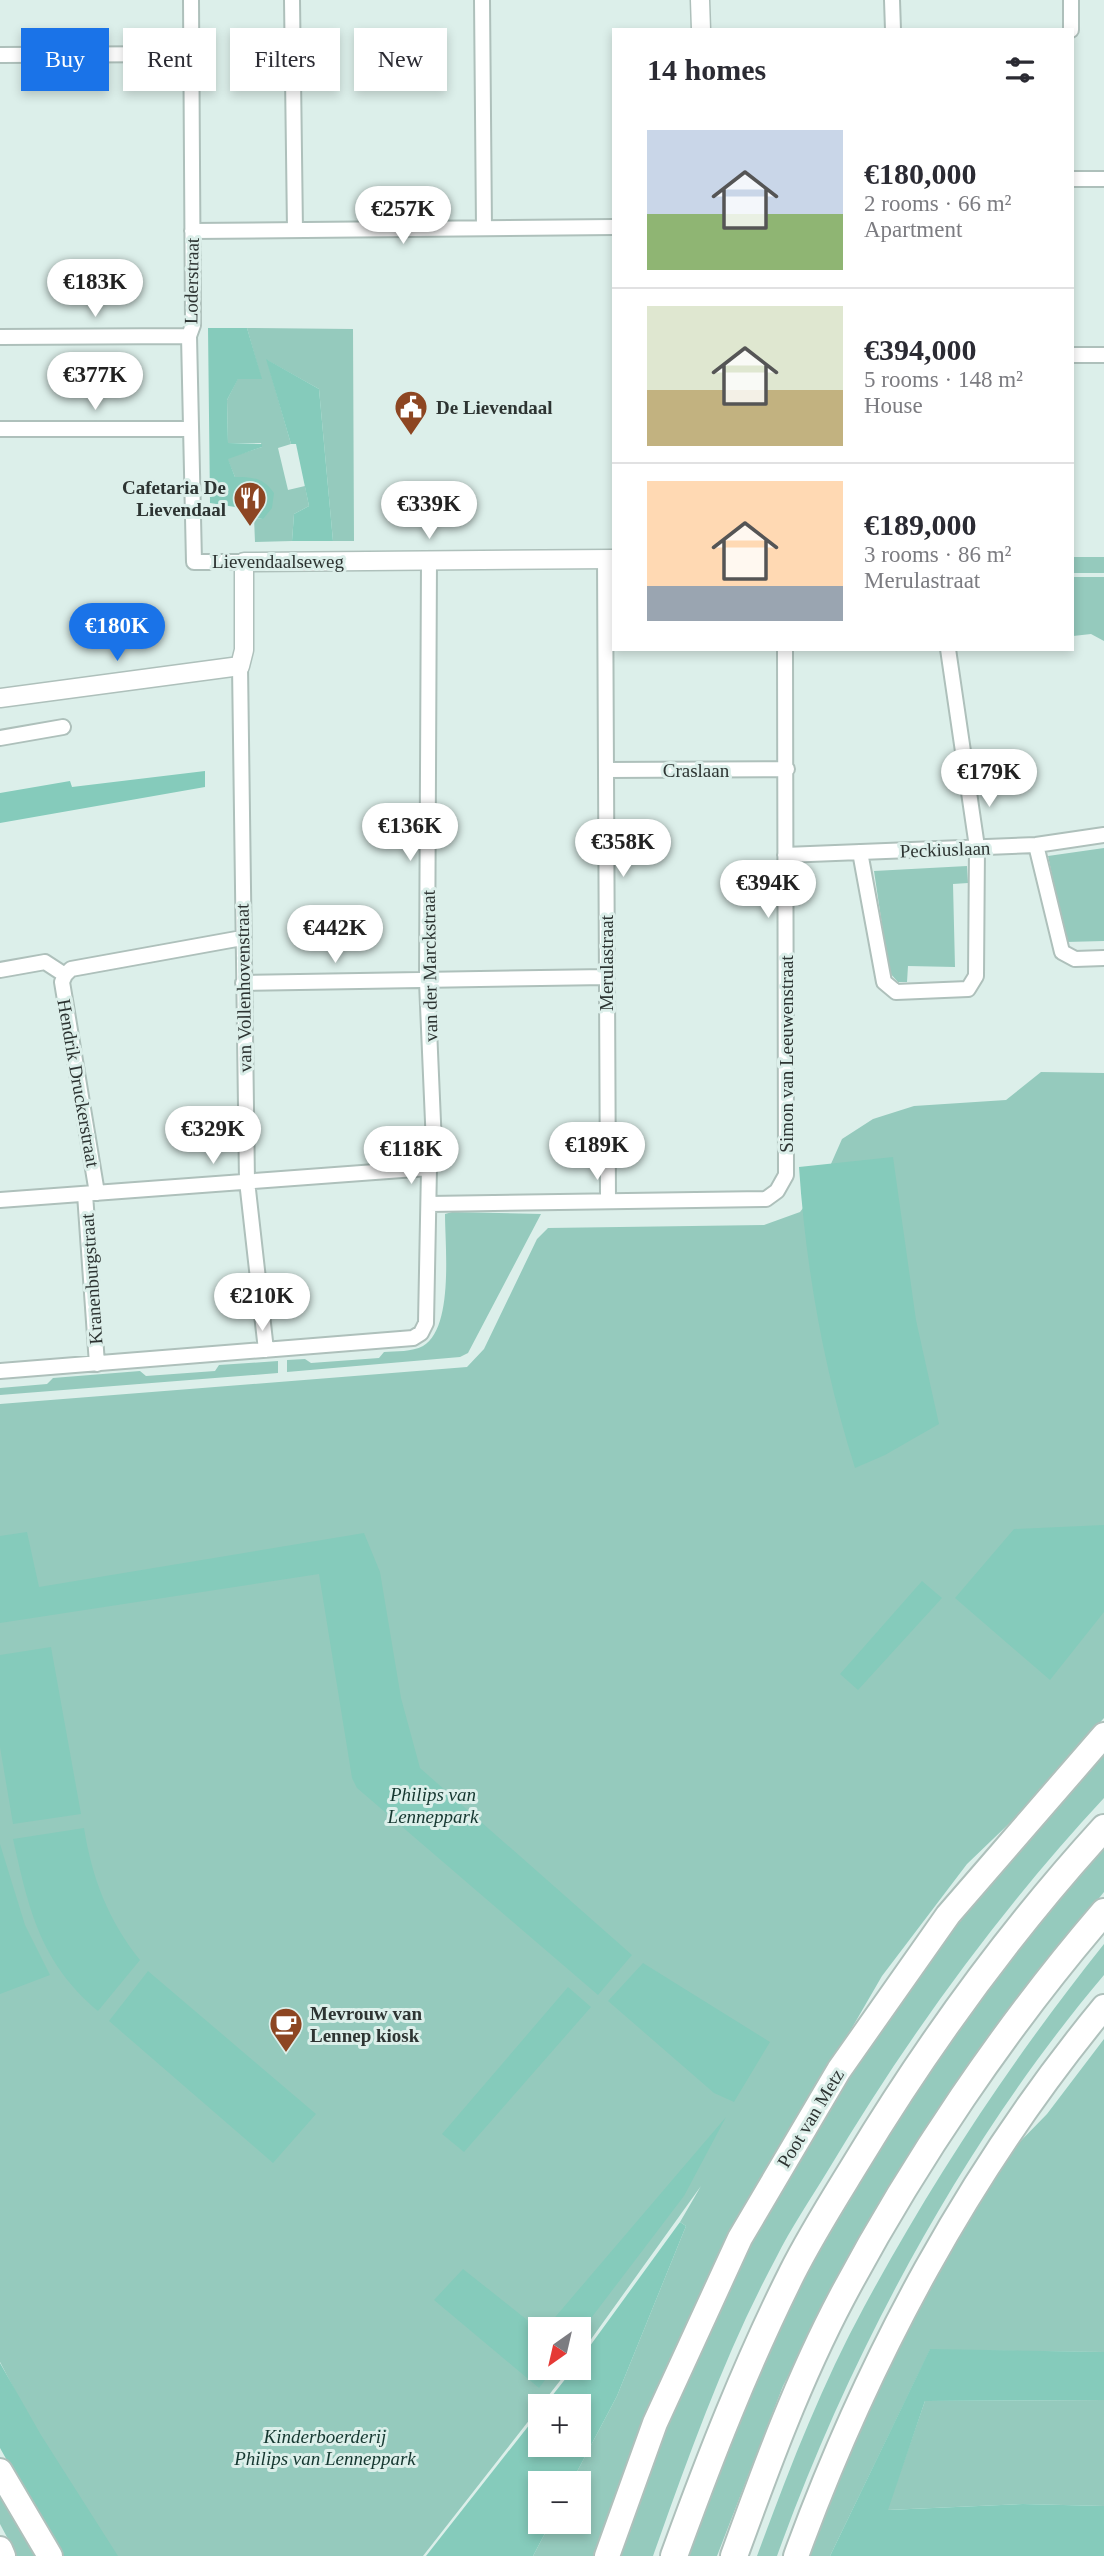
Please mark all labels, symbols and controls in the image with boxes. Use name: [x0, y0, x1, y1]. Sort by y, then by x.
chip: Buy: [21, 28, 109, 91]
chip: Rent: [123, 28, 216, 91]
chip: Filters: [230, 28, 340, 91]
chip: New: [354, 28, 447, 91]
icon: filters: [1001, 51, 1039, 89]
text: 14 homes: [647, 53, 766, 86]
text: €180,000: [864, 157, 977, 190]
icon: home: [703, 158, 787, 242]
pin: €257K: [354, 187, 452, 246]
text: 2 rooms · 66 m²: [864, 191, 1011, 216]
text: €257K: [371, 196, 435, 221]
text: Apartment: [864, 217, 962, 242]
street label: Loderstraat: [180, 237, 203, 324]
pin: €183K: [46, 260, 144, 319]
text: €183K: [63, 269, 127, 294]
text: €394,000: [864, 333, 977, 366]
icon: home: [703, 334, 787, 418]
pin: €377K: [46, 352, 144, 412]
text: €377K: [63, 362, 127, 387]
text: 5 rooms · 148 m²: [864, 367, 1023, 392]
public building icon: De Lievendaal: [392, 388, 430, 437]
text: House: [864, 393, 923, 418]
place label: De Lievendaal: [436, 397, 553, 418]
place label: Cafetaria De Lievendaal: [122, 477, 226, 520]
restaurant icon: Cafetaria De Lievendaal: [231, 479, 269, 528]
pin: €339K: [380, 482, 478, 541]
text: €339K: [397, 491, 461, 516]
text: €189,000: [864, 508, 977, 541]
icon: home: [703, 509, 787, 593]
text: 3 rooms · 86 m²: [864, 542, 1011, 567]
street label: Lievendaalseweg: [212, 551, 344, 572]
text: Merulastraat: [864, 568, 980, 593]
pin: €180K: [68, 604, 166, 663]
text: €180K: [85, 613, 149, 638]
pin: €179K: [940, 750, 1038, 809]
text: €179K: [957, 759, 1021, 784]
street label: Craslaan: [663, 760, 730, 781]
pin: €136K: [361, 804, 459, 863]
text: €136K: [378, 813, 442, 838]
pin: €358K: [574, 820, 672, 879]
text: €358K: [591, 829, 655, 854]
street label: Peckiuslaan: [899, 837, 991, 862]
pin: €394K: [719, 860, 817, 920]
text: €394K: [736, 870, 800, 895]
street label: van der Marckstraat: [418, 889, 441, 1042]
street label: van Vollenhovenstraat: [232, 903, 255, 1073]
pin: €442K: [286, 906, 384, 965]
street label: Merulastraat: [596, 914, 617, 1011]
text: €442K: [303, 915, 367, 940]
street label: Simon van Leeuwenstraat: [776, 955, 797, 1153]
street label: Hendrik Druckerstraat: [53, 997, 104, 1170]
pin: €329K: [164, 1106, 262, 1166]
text: €329K: [181, 1116, 245, 1141]
pin: €189K: [548, 1122, 646, 1182]
pin: €118K: [362, 1126, 460, 1186]
text: €189K: [565, 1132, 629, 1157]
text: €118K: [380, 1136, 442, 1161]
street label: Kranenburgstraat: [76, 1212, 107, 1345]
pin: €210K: [213, 1274, 311, 1333]
text: €210K: [230, 1283, 294, 1308]
park label: Philips van Lenneppark: [387, 1784, 479, 1827]
place label: Mevrouw van Lennep kiosk: [310, 2003, 422, 2046]
cafe icon: Mevrouw van Lennep kiosk: [267, 2005, 305, 2054]
street label: Poot van Metz: [773, 2065, 848, 2171]
north arrow: [528, 2317, 592, 2380]
map controls: [528, 2317, 591, 2534]
button: +: [528, 2394, 591, 2457]
park label: Kinderboerderij Philips van Lenneppark: [233, 2426, 416, 2469]
button: −: [528, 2471, 591, 2534]

